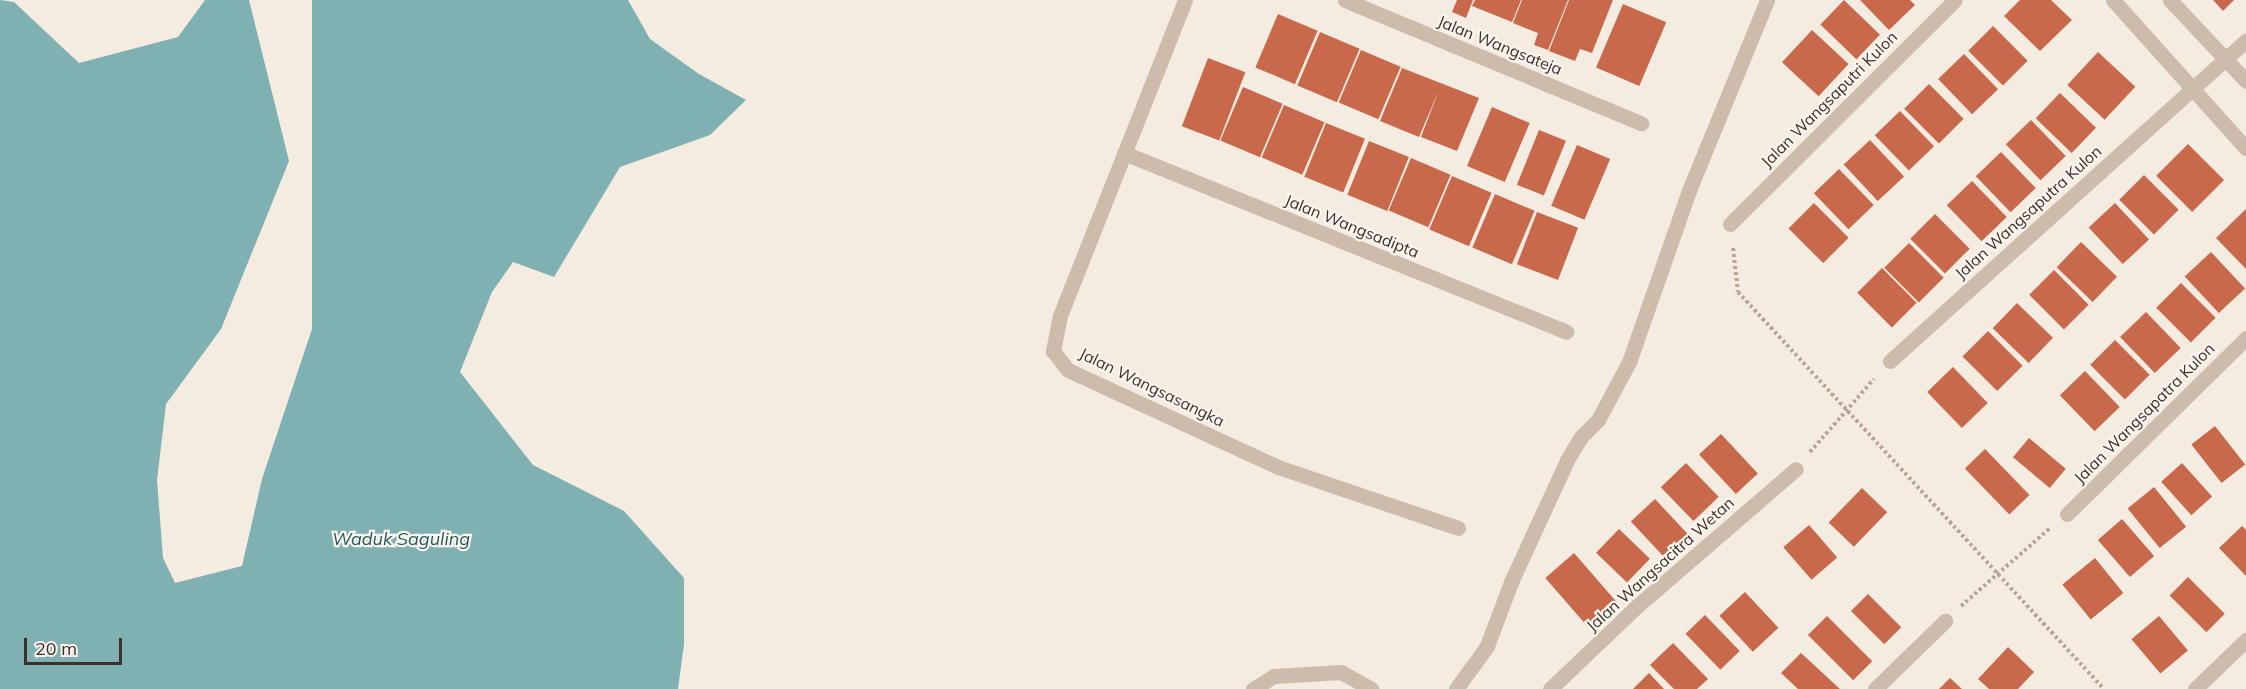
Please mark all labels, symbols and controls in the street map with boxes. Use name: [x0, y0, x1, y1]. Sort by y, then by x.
street label: Jalan Wangsateja: [1435, 11, 1565, 79]
street label: Jalan Wangsaputri Kulon: [1757, 27, 1901, 171]
street label: Jalan Wangsaputra Kulon: [1951, 141, 2105, 283]
street label: Jalan Wangsadipta: [1282, 190, 1422, 262]
street label: Jalan Wangsapatra Kulon: [2070, 339, 2218, 487]
street label: Jalan Wangsasangka: [1076, 343, 1228, 431]
street label: Jalan Wangsacitra Wetan: [1582, 493, 1738, 635]
water label: Waduk Saguling: [332, 528, 470, 550]
scale bar: [27, 626, 124, 664]
text: 20 m: [35, 637, 77, 660]

